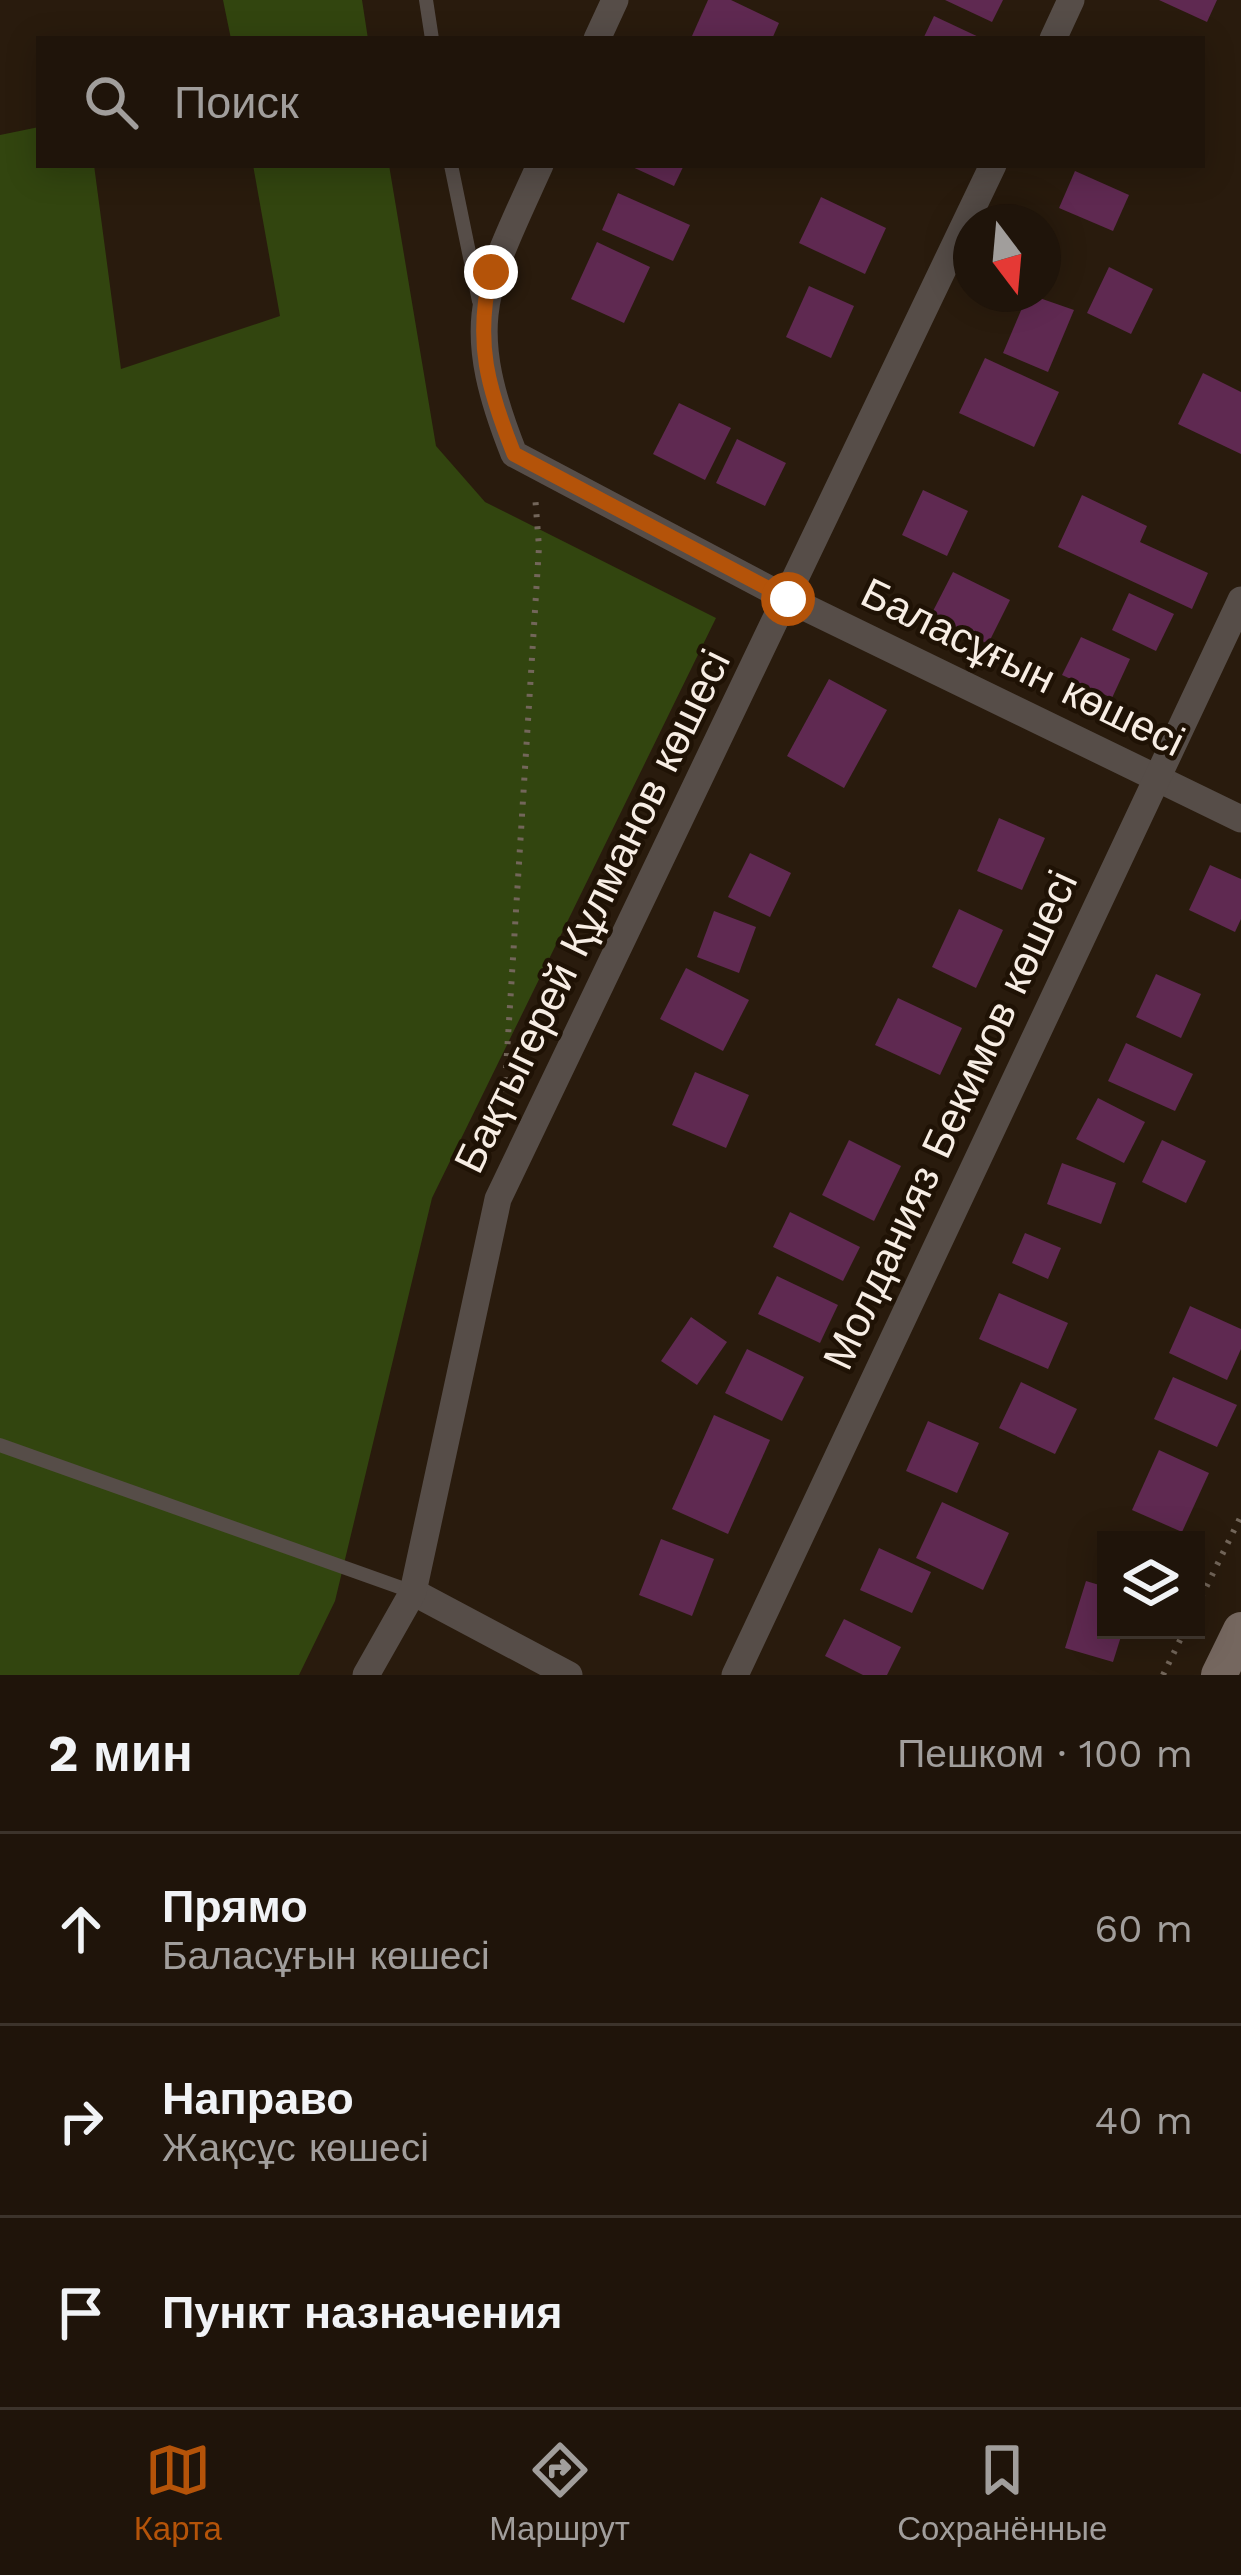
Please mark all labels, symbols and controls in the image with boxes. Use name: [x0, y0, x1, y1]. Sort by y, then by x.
search box: [36, 36, 1205, 168]
icon: search: [78, 69, 144, 135]
text: Поиск: [174, 76, 299, 129]
north arrow: [953, 204, 1061, 312]
route end: [464, 245, 518, 299]
street label: Баласұғын көшесі: [854, 568, 1192, 766]
route start: [761, 572, 815, 626]
street label: Бақтыгерей Құлманов көшесі: [444, 642, 740, 1180]
street label: Молданияз Бекимов көшесі: [813, 863, 1087, 1377]
map controls: [1097, 1531, 1205, 1639]
button: layers: [1097, 1531, 1205, 1639]
text: 2 мин: [48, 1724, 193, 1783]
text: Пешком · 100 m: [897, 1731, 1193, 1776]
text: Прямо: [162, 1880, 308, 1933]
icon: ahead: [48, 1896, 114, 1962]
text: 60 m: [1095, 1906, 1193, 1951]
text: Баласұғын көшесі: [162, 1933, 490, 1978]
text: Направо: [162, 2072, 354, 2125]
icon: right: [48, 2088, 114, 2154]
text: 40 m: [1094, 2098, 1193, 2143]
text: Жақсұс көшесі: [162, 2125, 429, 2170]
icon: arrive: [48, 2280, 114, 2346]
text: Пункт назначения: [162, 2286, 562, 2339]
tab: Карта: [134, 2437, 222, 2548]
tab: Маршрут: [489, 2437, 630, 2548]
tab: Сохранённые: [897, 2437, 1107, 2548]

